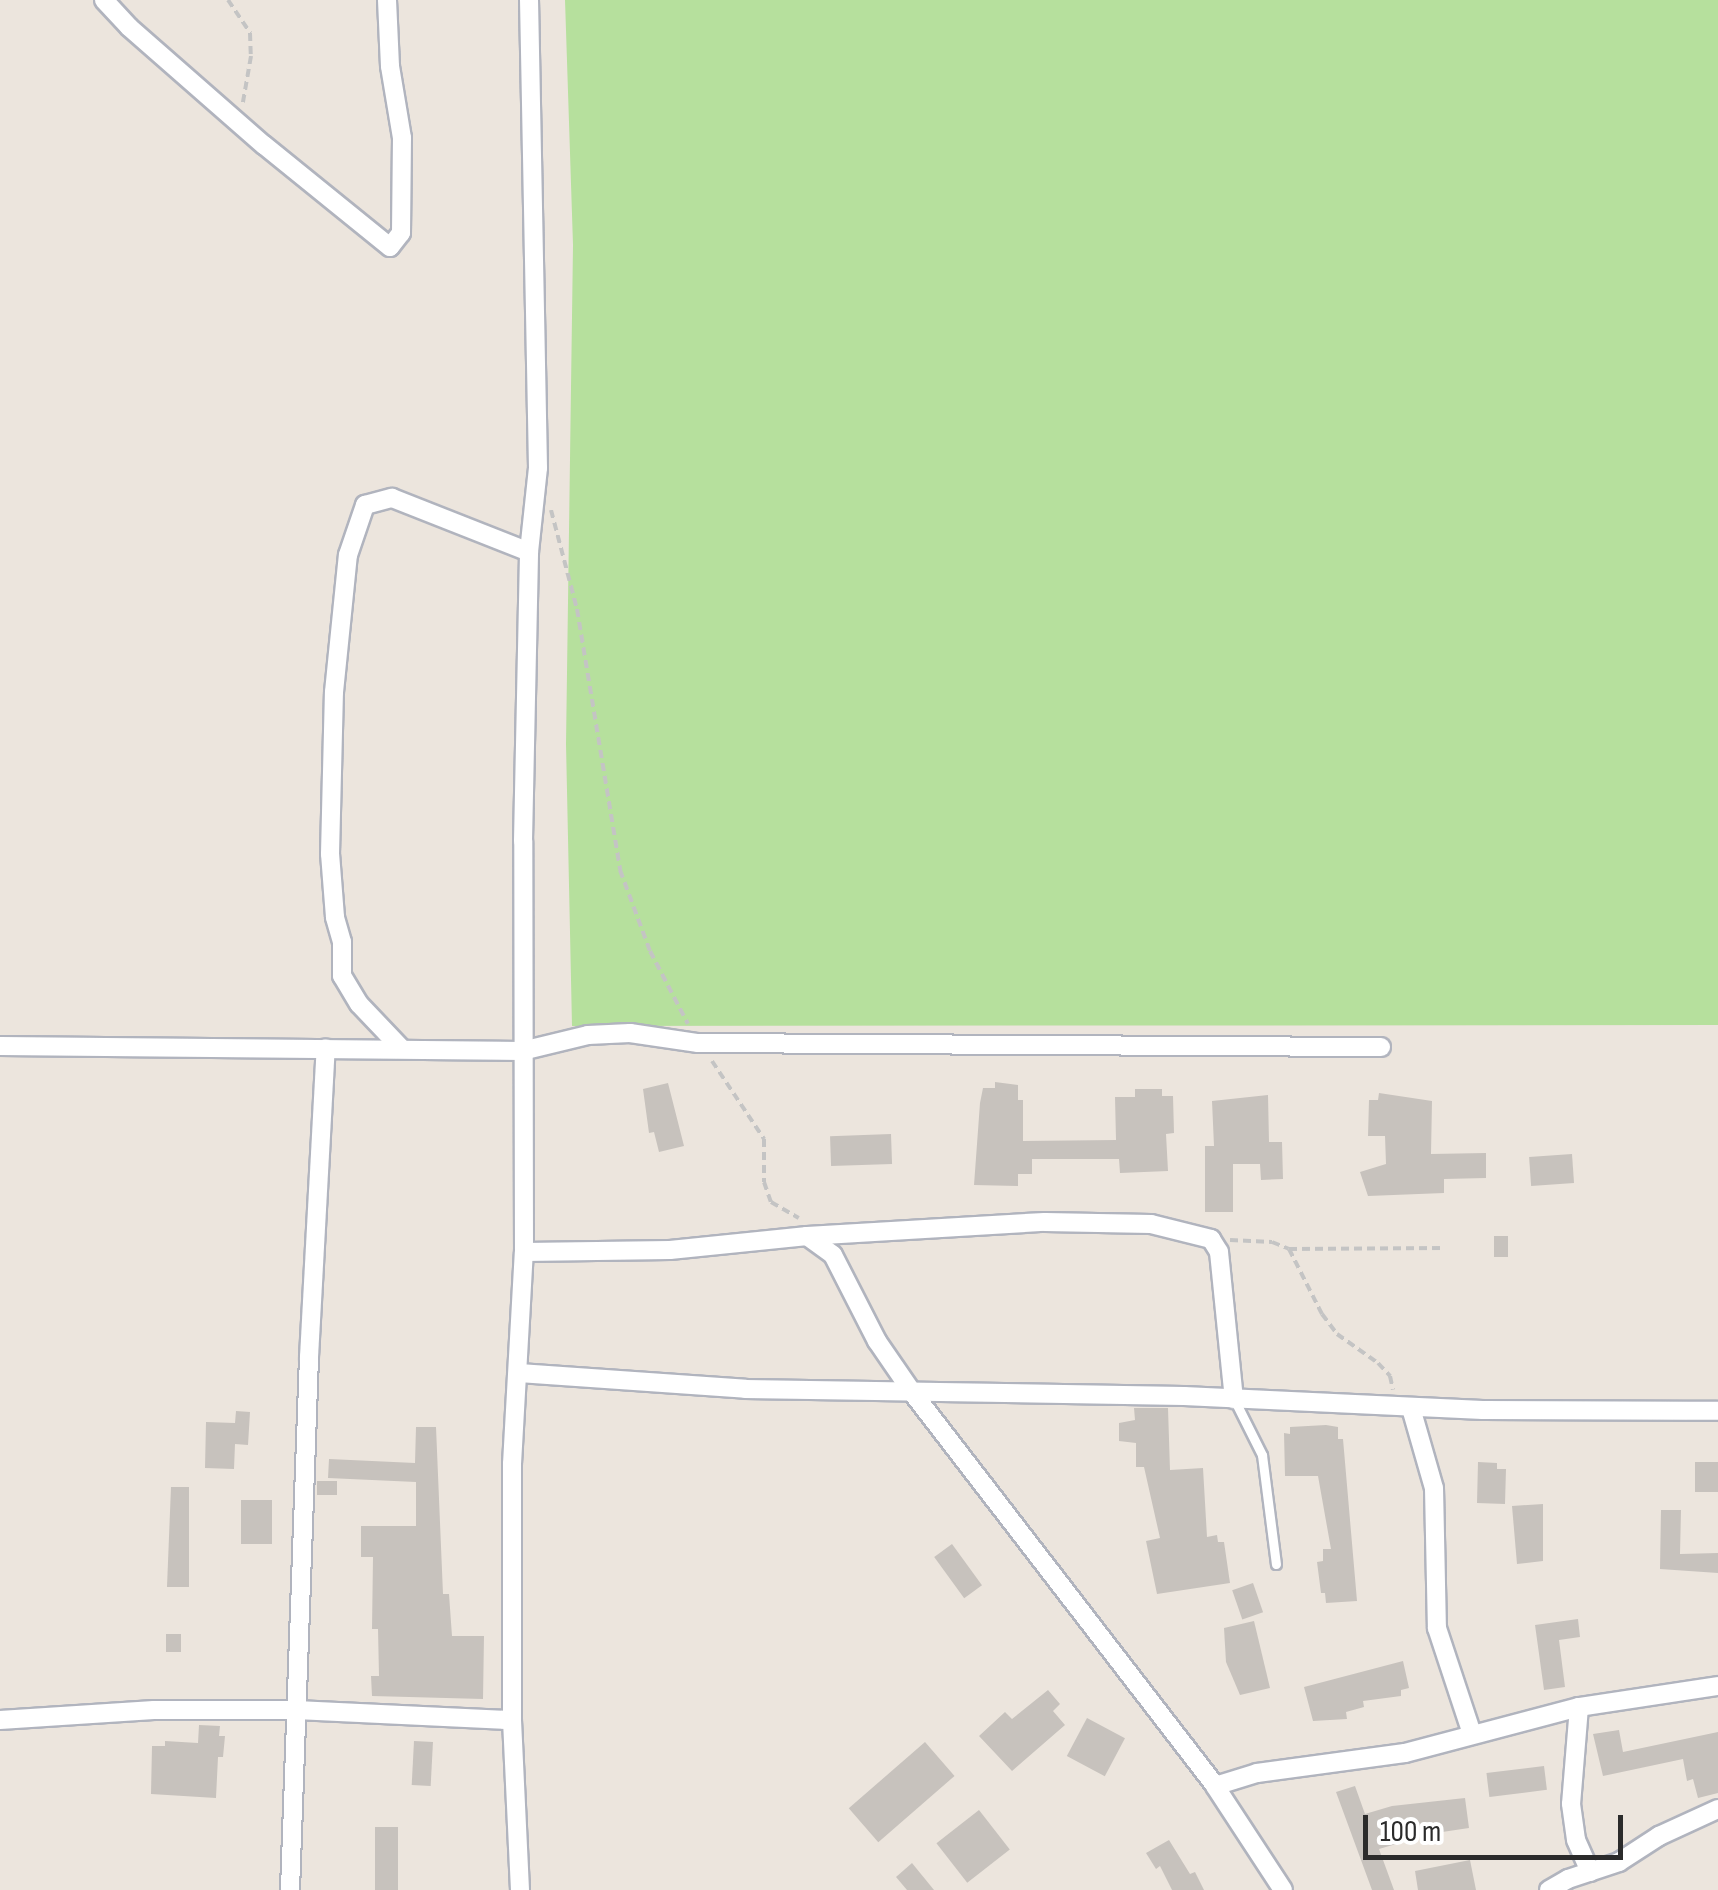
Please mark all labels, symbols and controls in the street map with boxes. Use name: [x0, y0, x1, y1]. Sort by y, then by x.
scale bar: [1368, 1795, 1628, 1857]
text: 100 m: [1380, 1814, 1441, 1850]

